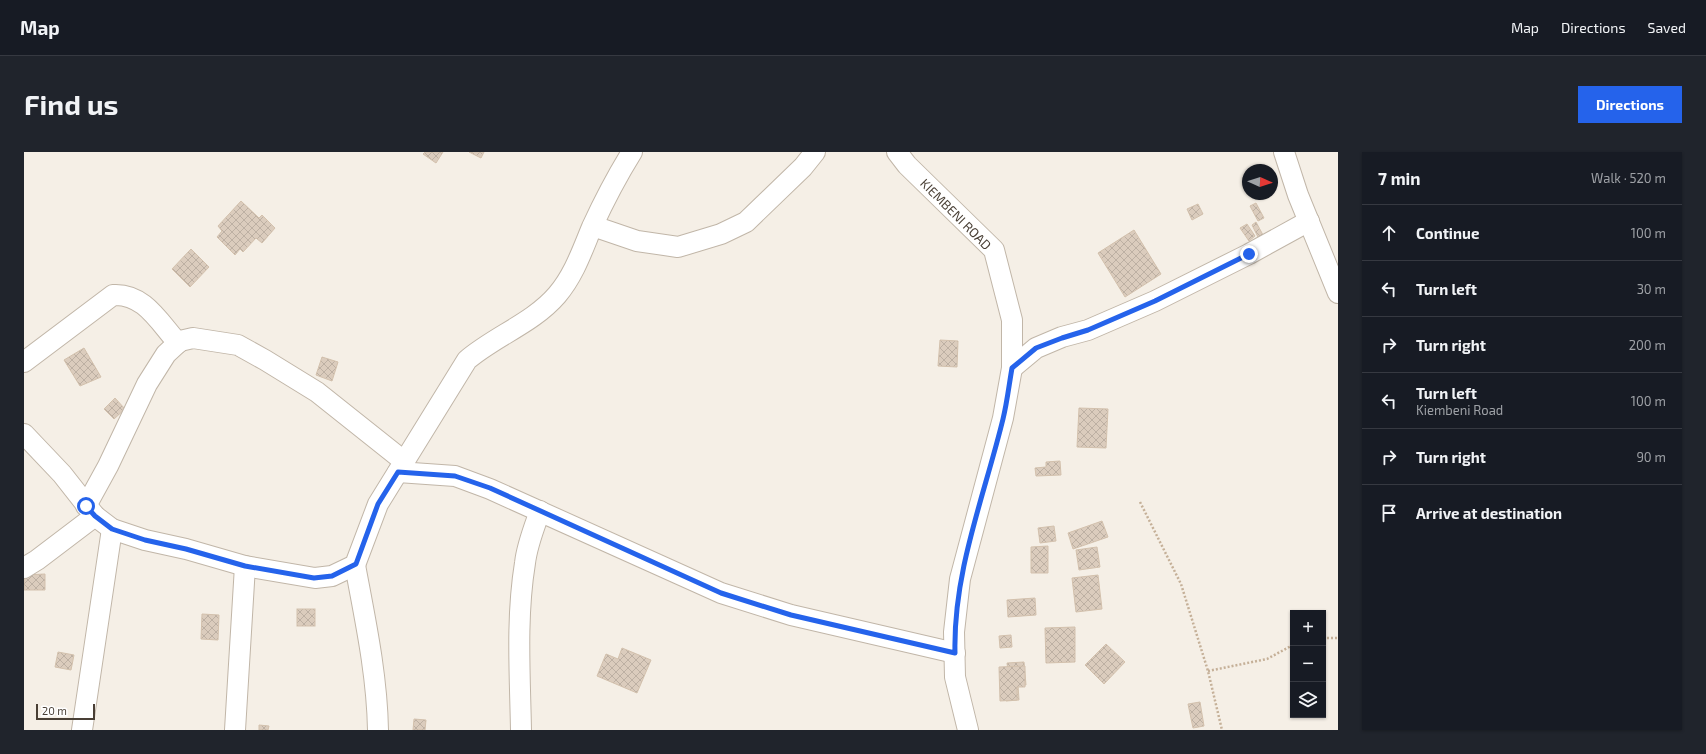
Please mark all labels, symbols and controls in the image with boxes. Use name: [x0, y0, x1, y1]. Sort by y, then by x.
text: Map: [20, 16, 60, 39]
text: Map: [1511, 19, 1539, 36]
text: Directions: [1561, 19, 1626, 36]
text: Saved: [1648, 19, 1686, 36]
button: Directions: [1578, 86, 1682, 123]
text: Find us: [24, 87, 118, 121]
north arrow: [1242, 164, 1278, 200]
text: 7 min: [1378, 168, 1421, 188]
text: Walk · 520 m: [1591, 170, 1666, 186]
street label: KIEMBENI ROAD: [917, 175, 995, 253]
icon: ahead: [1378, 222, 1400, 244]
text: Continue: [1416, 224, 1479, 242]
text: 100 m: [1631, 225, 1666, 241]
route end: [1240, 245, 1258, 263]
icon: left: [1378, 278, 1400, 300]
text: Turn left: [1416, 280, 1477, 298]
text: 30 m: [1637, 281, 1666, 297]
icon: right: [1378, 334, 1400, 356]
text: Turn right: [1416, 336, 1486, 354]
text: 200 m: [1629, 337, 1666, 353]
text: Turn left: [1416, 384, 1477, 402]
icon: left: [1378, 390, 1400, 412]
text: 100 m: [1631, 393, 1666, 409]
text: Kiembeni Road: [1416, 402, 1503, 418]
icon: right: [1378, 446, 1400, 468]
text: Turn right: [1416, 448, 1486, 466]
text: 90 m: [1636, 449, 1666, 465]
route start: [77, 497, 95, 515]
icon: arrive: [1378, 502, 1400, 524]
text: Arrive at destination: [1416, 504, 1562, 522]
map controls: [1290, 610, 1326, 718]
button: +: [1290, 610, 1326, 646]
button: −: [1290, 646, 1326, 682]
button: layers: [1290, 682, 1326, 718]
scale bar: [36, 702, 95, 721]
text: 20 m: [42, 704, 67, 717]

